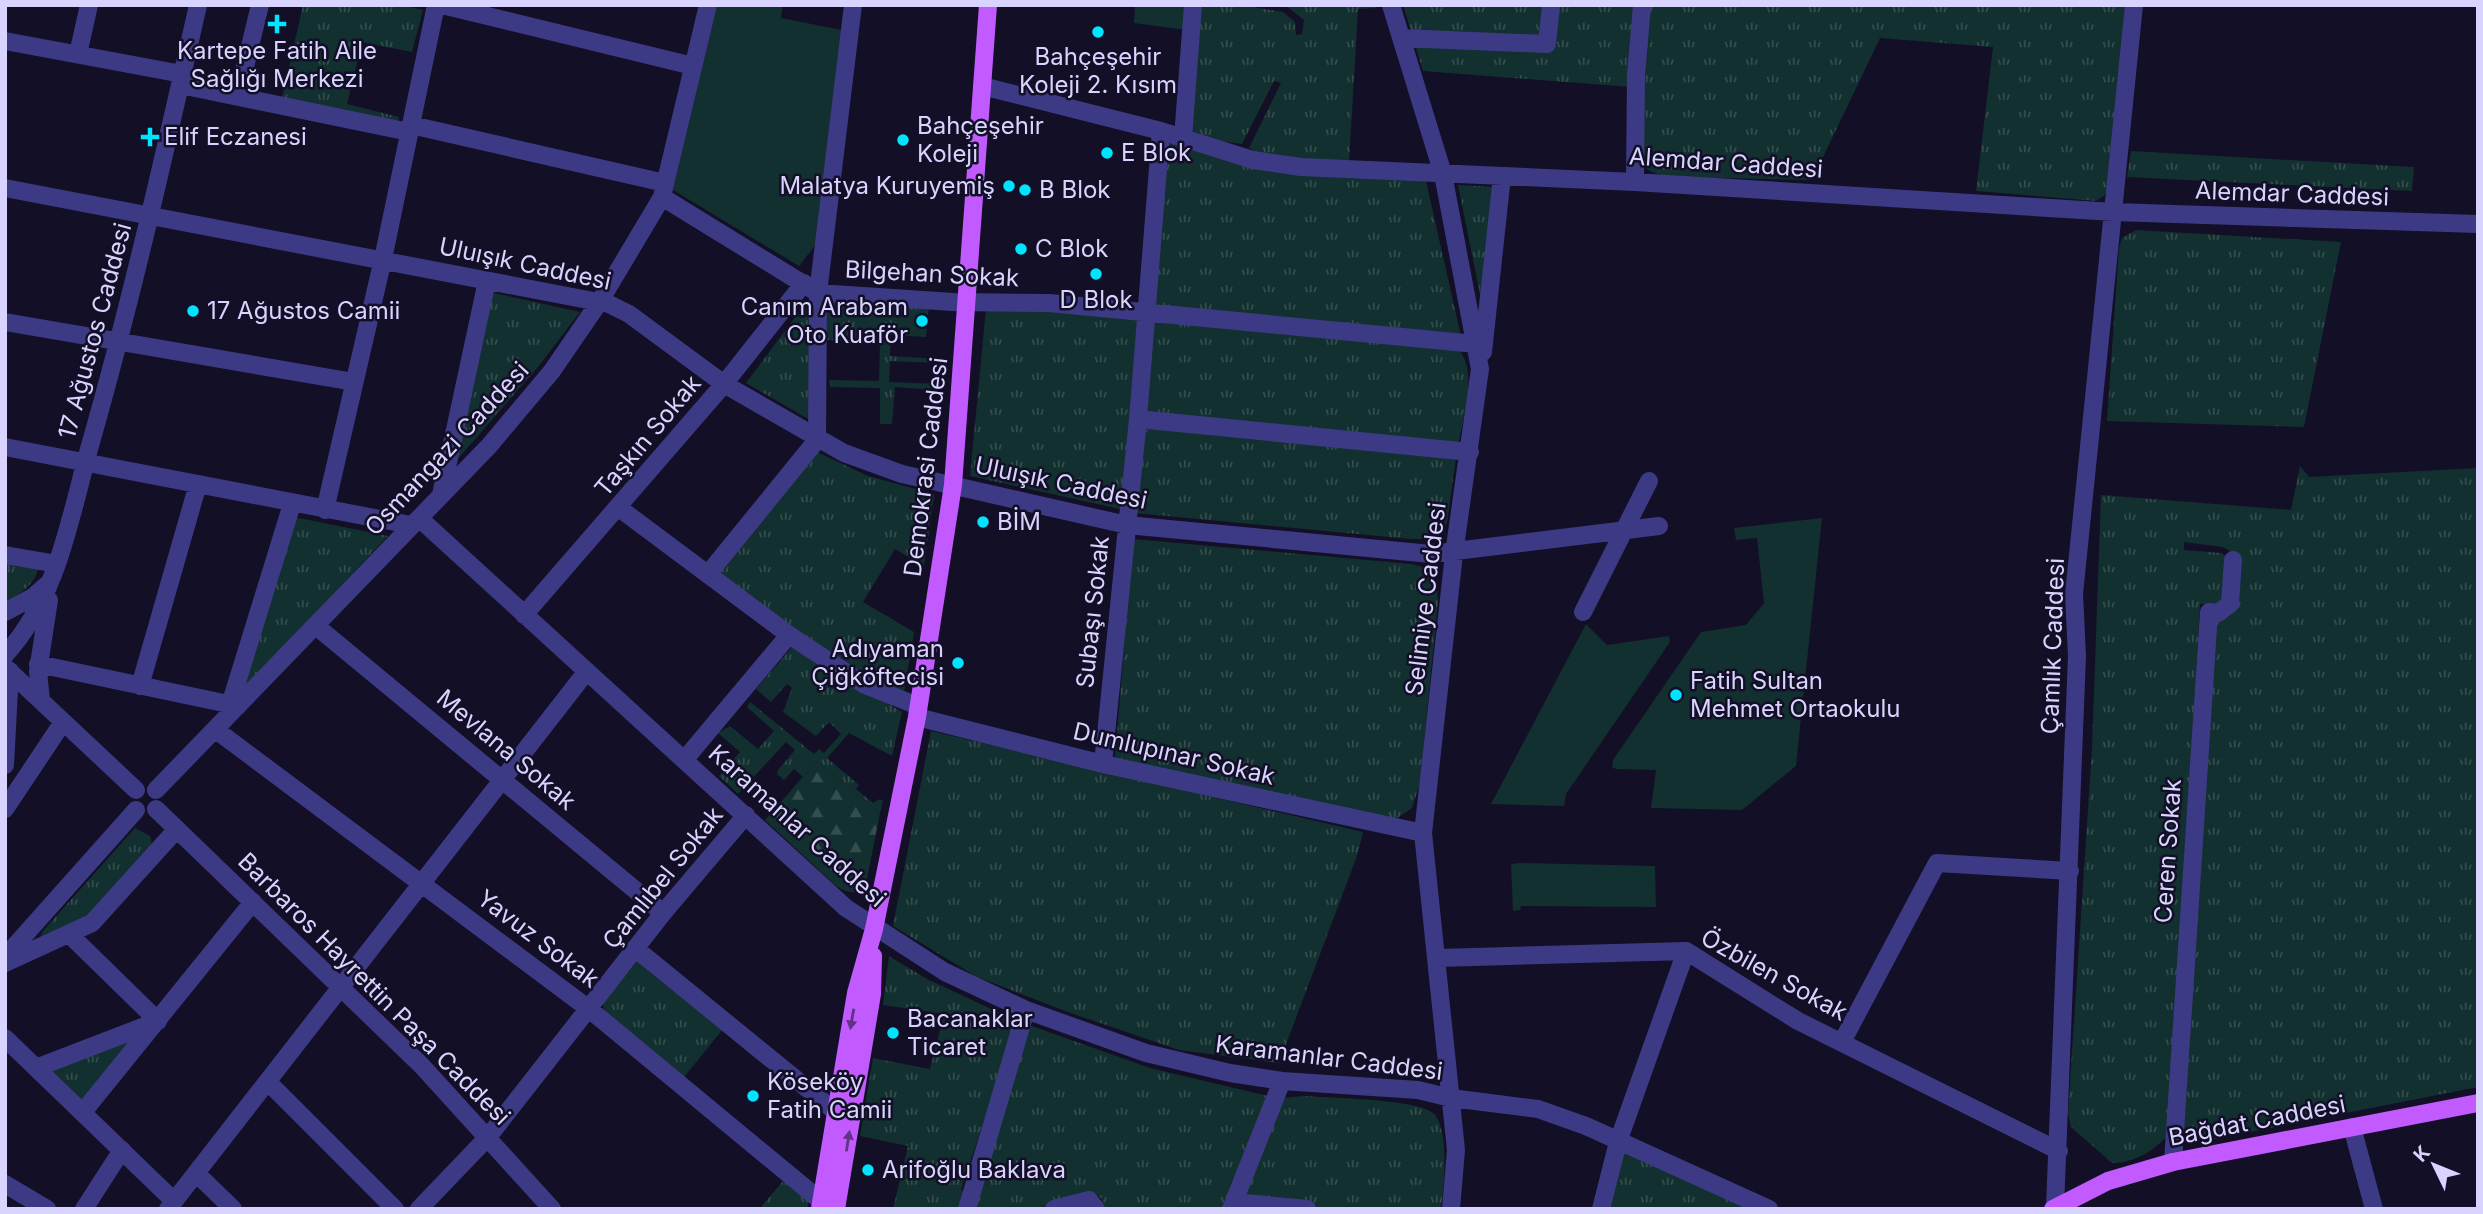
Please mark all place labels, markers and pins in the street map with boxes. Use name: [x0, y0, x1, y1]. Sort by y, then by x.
marker: Kartepe Fatih Aile Sağlığı Merkezi: [267, 14, 287, 34]
marker: Bahçeşehir Koleji 2. Kısım: [1090, 24, 1106, 40]
place label: Kartepe Fatih Aile Sağlığı Merkezi: [177, 36, 377, 93]
place label: Bahçeşehir Koleji 2. Kısım: [1019, 42, 1177, 99]
place label: Bahçeşehir Koleji: [917, 111, 1044, 168]
place label: Elif Eczanesi: [164, 122, 307, 151]
marker: Elif Eczanesi: [142, 129, 158, 145]
marker: Bahçeşehir Koleji: [895, 132, 911, 148]
place label: E Blok: [1121, 138, 1191, 167]
marker: E Blok: [1099, 145, 1115, 161]
place label: Malatya Kuruyemiş: [779, 171, 995, 200]
place label: B Blok: [1039, 175, 1111, 204]
marker: Malatya Kuruyemiş: [1001, 178, 1017, 194]
marker: B Blok: [1017, 182, 1033, 198]
place label: C Blok: [1035, 234, 1108, 263]
marker: C Blok: [1013, 241, 1029, 257]
marker: D Blok: [1088, 266, 1104, 282]
place label: D Blok: [1059, 285, 1133, 314]
place label: Canım Arabam Oto Kuaför: [741, 292, 908, 349]
place label: 17 Ağustos Camii: [207, 296, 400, 325]
marker: 17 Ağustos Camii: [185, 303, 201, 319]
marker: Canım Arabam Oto Kuaför: [914, 313, 930, 329]
place label: BİM: [997, 507, 1041, 536]
marker: BİM: [975, 514, 991, 530]
place label: Adıyaman Çiğköftecisi: [811, 634, 944, 691]
marker: Adıyaman Çiğköftecisi: [950, 655, 966, 671]
place label: Fatih Sultan Mehmet Ortaokulu: [1690, 666, 1900, 723]
marker: Fatih Sultan Mehmet Ortaokulu: [1668, 687, 1684, 703]
place label: Bacanaklar Ticaret: [907, 1004, 1033, 1061]
marker: Bacanaklar Ticaret: [885, 1025, 901, 1041]
place label: Köseköy Fatih Camii: [767, 1067, 892, 1124]
marker: Köseköy Fatih Camii: [745, 1088, 761, 1104]
place label: Arifoğlu Baklava: [882, 1155, 1066, 1184]
marker: Arifoğlu Baklava: [860, 1162, 876, 1178]

